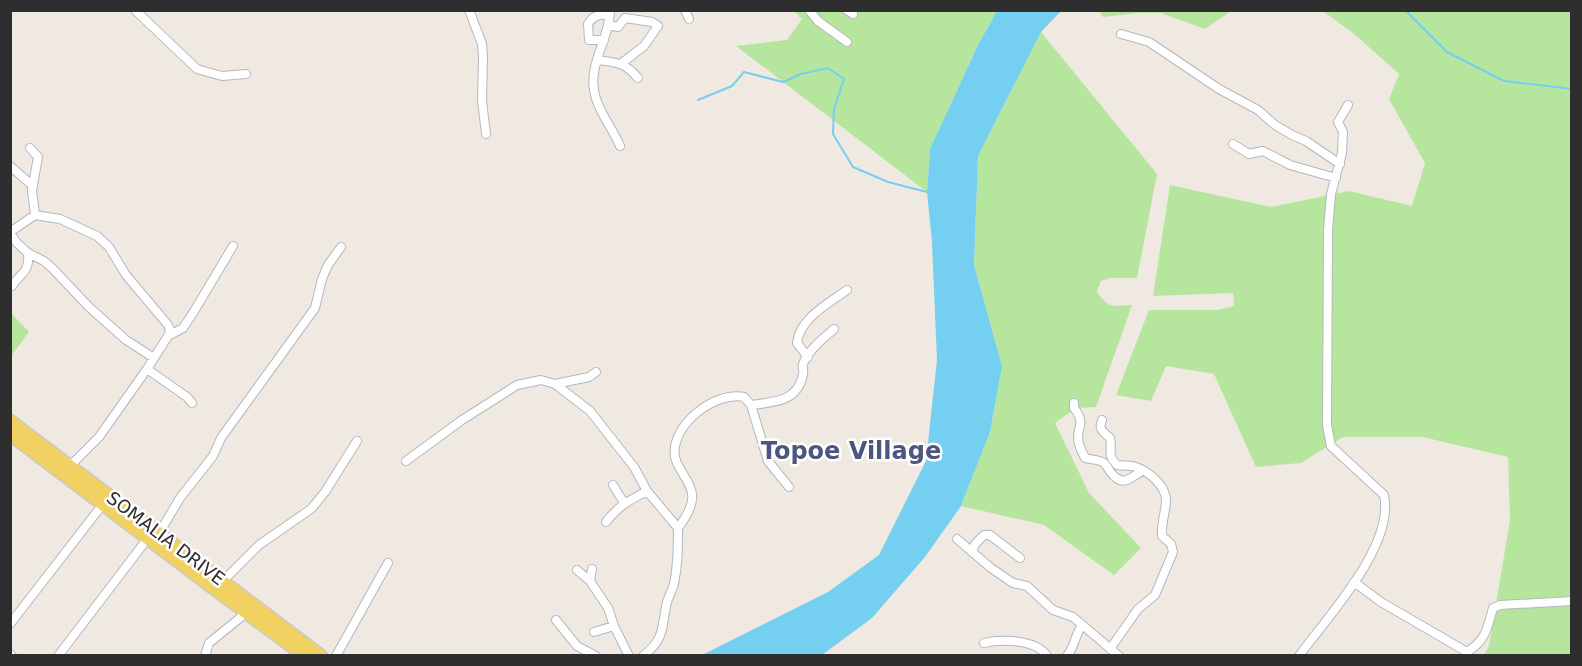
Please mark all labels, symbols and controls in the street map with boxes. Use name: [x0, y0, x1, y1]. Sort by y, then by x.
district label: Topoe Village: [761, 437, 941, 465]
street label: SOMALIA DRIVE: [103, 487, 229, 589]

